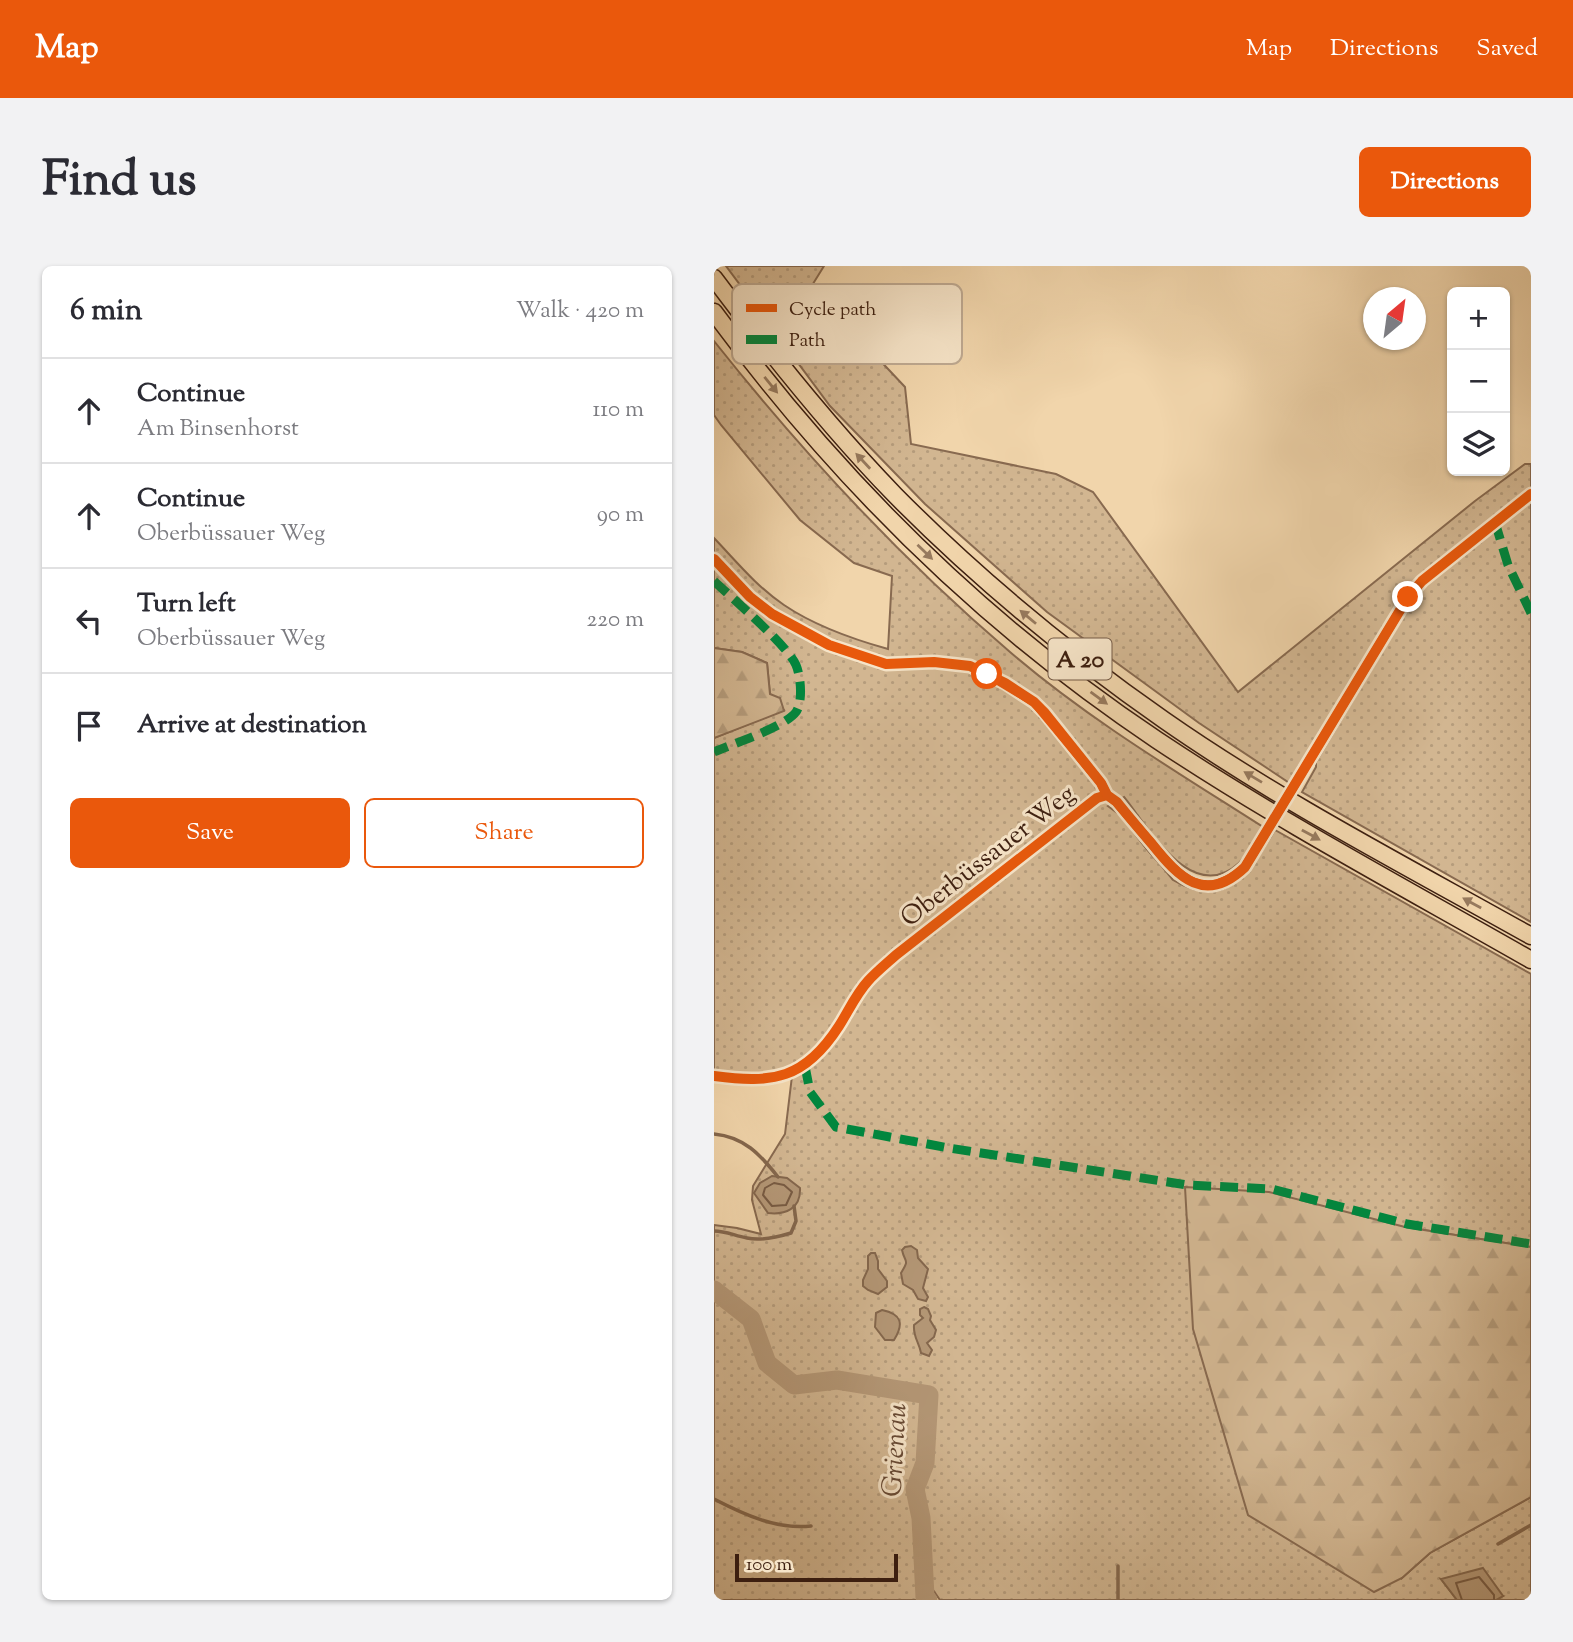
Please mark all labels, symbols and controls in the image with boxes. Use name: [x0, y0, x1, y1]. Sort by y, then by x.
text: Map: [35, 25, 99, 73]
text: Map: [1246, 32, 1292, 66]
text: Directions: [1330, 32, 1438, 66]
text: Saved: [1476, 32, 1538, 66]
text: Find us: [42, 147, 196, 217]
button: Directions: [1359, 147, 1531, 217]
legend: [732, 284, 962, 364]
north arrow: [1363, 287, 1426, 350]
map controls: [1447, 287, 1510, 476]
button: +: [1447, 287, 1510, 350]
text: 6 min: [70, 290, 142, 333]
text: Walk · 420 m: [516, 295, 644, 328]
text: Cycle path: [789, 297, 876, 324]
text: Path: [789, 328, 826, 355]
button: −: [1447, 350, 1510, 413]
text: Continue: [137, 376, 245, 413]
one-way arrow: [763, 376, 778, 394]
icon: ahead: [70, 392, 108, 430]
text: 110 m: [593, 394, 644, 427]
text: Am Binsenhorst: [137, 413, 299, 446]
button: layers: [1447, 413, 1510, 476]
one-way arrow: [855, 452, 871, 470]
text: Continue: [137, 481, 245, 518]
icon: ahead: [70, 497, 108, 535]
text: 90 m: [597, 499, 644, 532]
text: Oberbüssauer Weg: [137, 518, 325, 551]
one-way arrow: [916, 544, 933, 560]
route end: [1392, 581, 1423, 612]
text: Turn left: [137, 586, 236, 623]
icon: left: [70, 602, 108, 640]
text: 220 m: [586, 604, 644, 637]
one-way arrow: [1019, 609, 1037, 625]
text: Oberbüssauer Weg: [137, 623, 325, 656]
road number: A 20: [1048, 638, 1112, 680]
route start: [971, 658, 1002, 689]
one-way arrow: [1090, 691, 1108, 705]
icon: arrive: [70, 707, 108, 745]
text: Arrive at destination: [137, 707, 367, 744]
one-way arrow: [1243, 771, 1262, 784]
street label: Oberbüssauer Weg: [893, 777, 1084, 937]
button: Save: [70, 798, 350, 868]
button: Share: [364, 798, 644, 868]
one-way arrow: [1301, 829, 1320, 841]
one-way arrow: [1462, 897, 1481, 909]
water label: Grienau: [874, 1402, 918, 1498]
scale bar: [735, 1551, 898, 1583]
text: 100 m: [746, 1552, 792, 1579]

